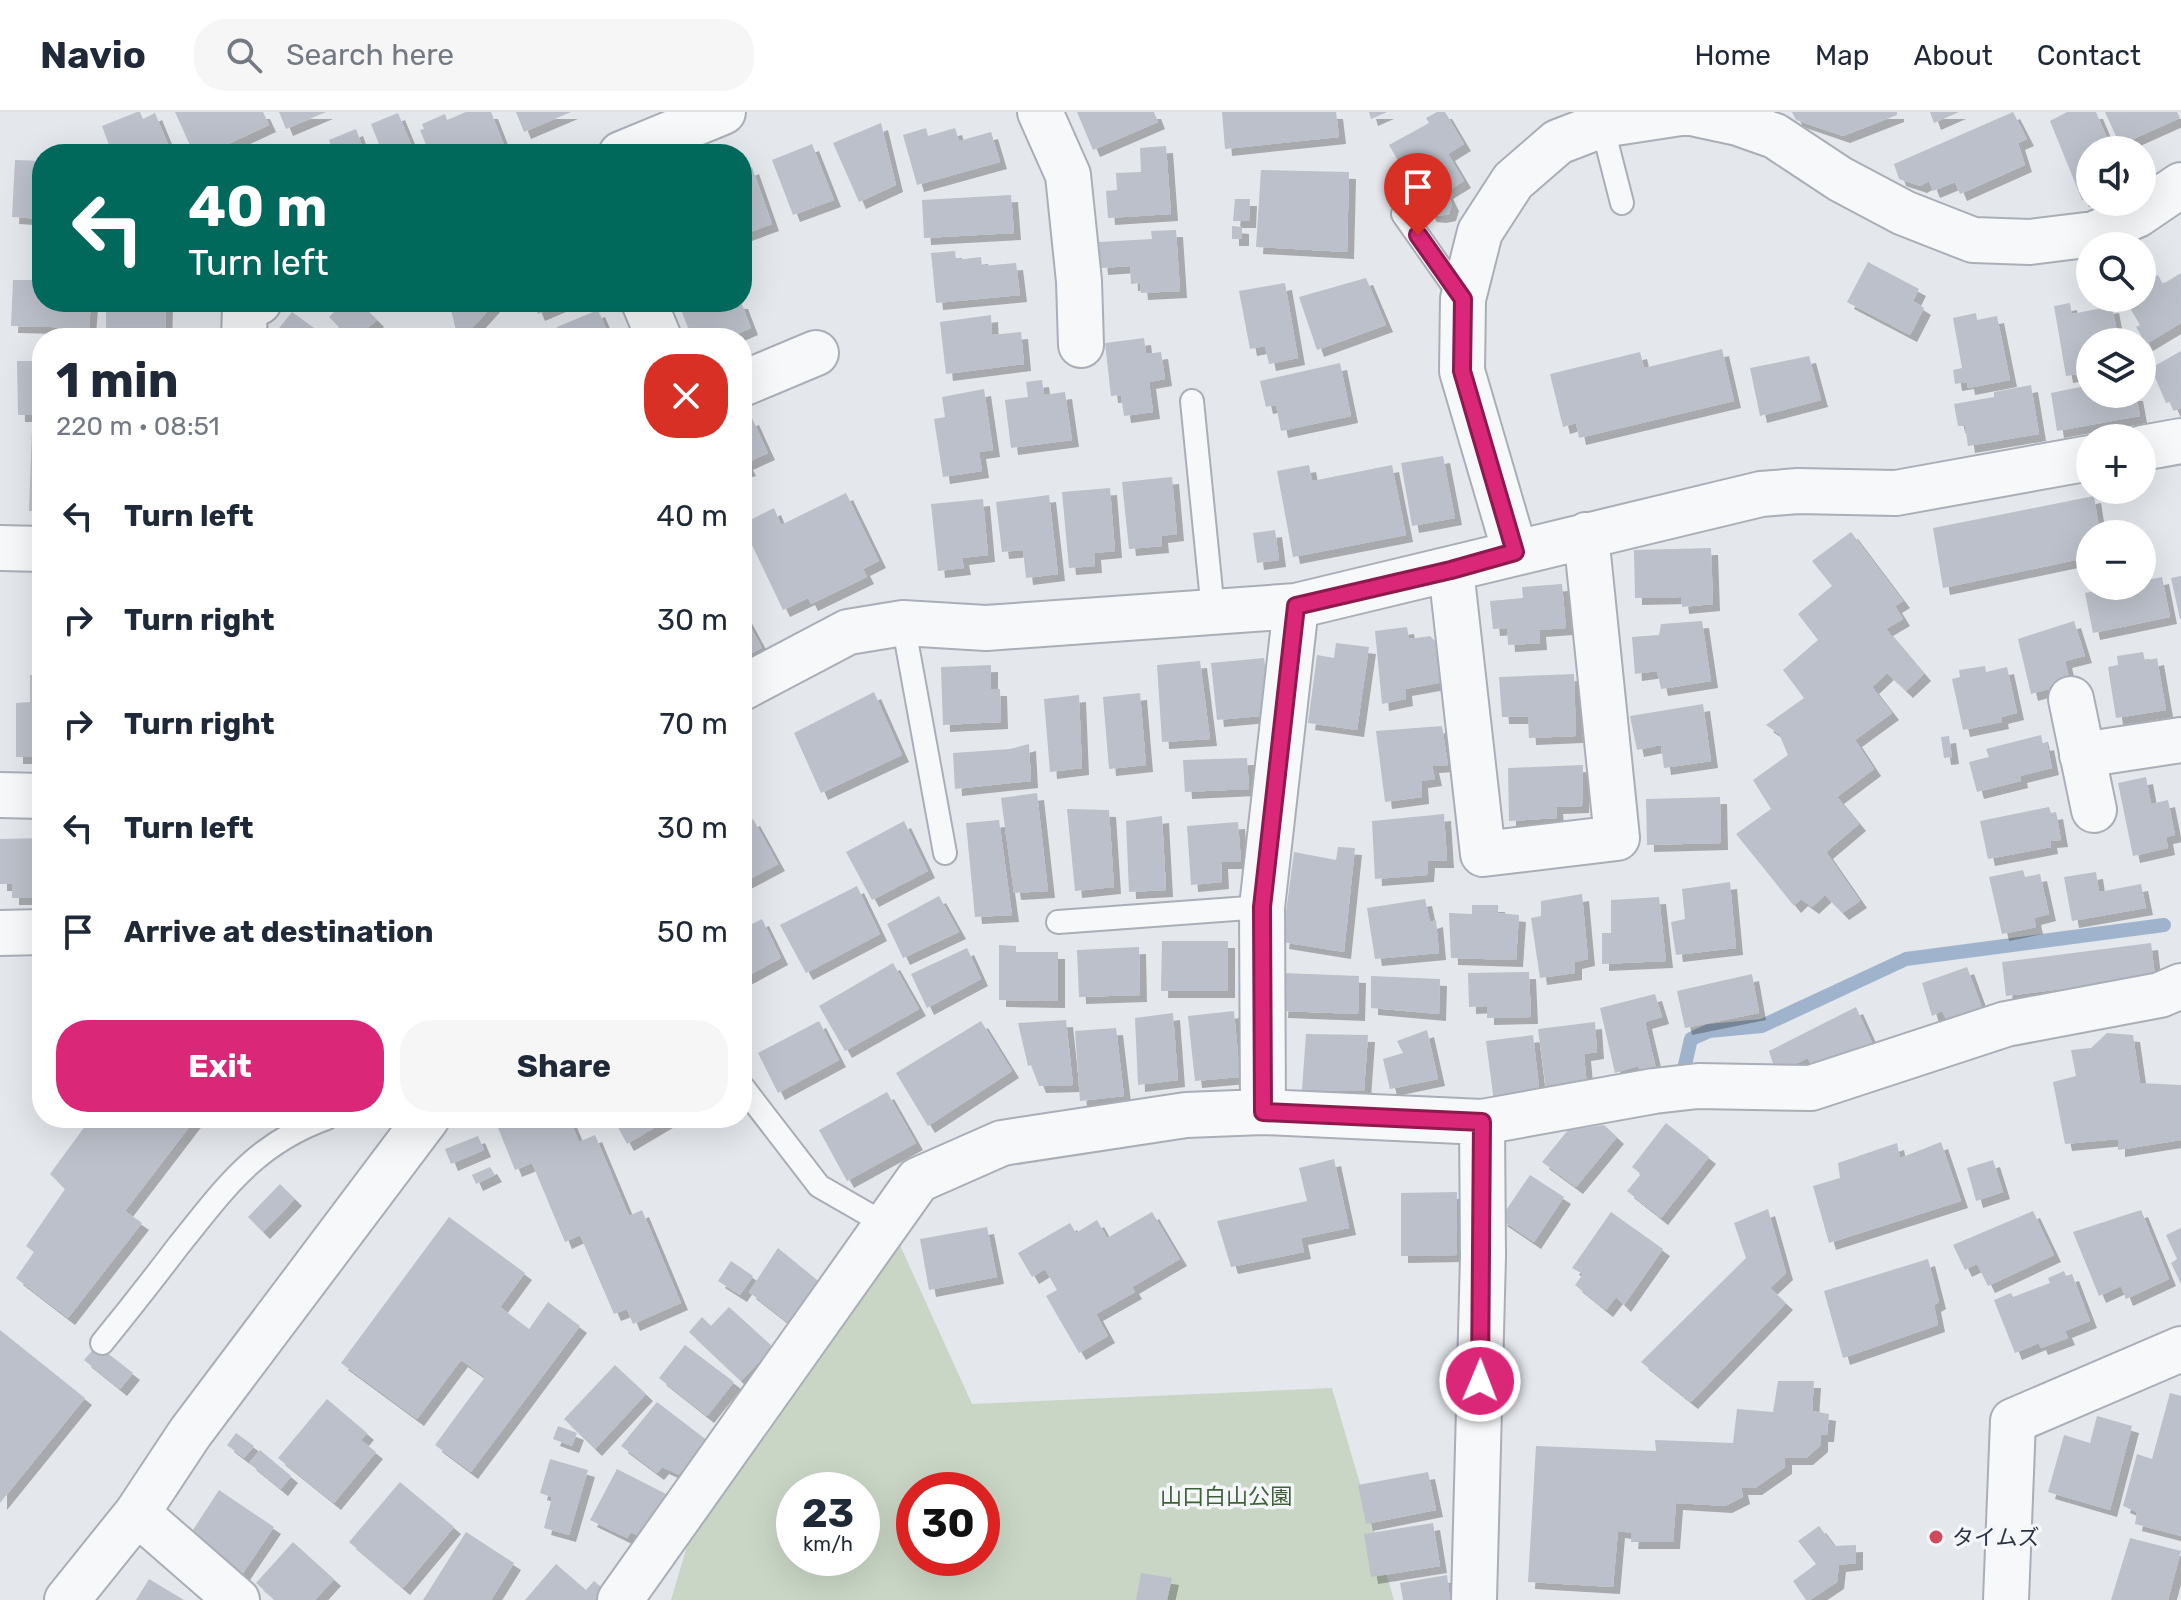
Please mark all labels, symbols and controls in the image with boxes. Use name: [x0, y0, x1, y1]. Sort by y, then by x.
search box: [194, 19, 754, 91]
text: Navio: [40, 32, 146, 78]
icon: search: [222, 33, 266, 77]
text: Search here: [286, 37, 454, 73]
text: Home: [1694, 39, 1771, 72]
text: Map: [1815, 39, 1869, 72]
text: About: [1913, 39, 1993, 72]
text: Contact: [2037, 39, 2141, 72]
map controls: [2076, 136, 2156, 600]
button: sound: [2076, 136, 2156, 216]
pin: [1384, 153, 1452, 235]
icon: arrive: [1396, 165, 1440, 209]
text: 40 m: [188, 174, 328, 240]
icon: left: [56, 176, 160, 280]
button: search: [2076, 232, 2156, 312]
text: Turn left: [188, 241, 329, 284]
button: layers: [2076, 328, 2156, 408]
text: 1 min: [56, 352, 179, 409]
button: close: [644, 354, 728, 438]
text: 220 m · 08:51: [56, 411, 220, 442]
button: +: [2076, 424, 2156, 504]
icon: left: [56, 494, 100, 538]
text: Turn left: [124, 498, 254, 534]
text: 40 m: [656, 498, 728, 534]
button: −: [2076, 520, 2156, 600]
icon: right: [56, 598, 100, 642]
text: Turn right: [124, 602, 275, 638]
text: 30 m: [657, 602, 728, 638]
icon: right: [56, 702, 100, 746]
text: Turn right: [124, 706, 275, 742]
text: 70 m: [660, 706, 728, 742]
icon: left: [56, 806, 100, 850]
text: Turn left: [124, 810, 254, 846]
text: 30 m: [657, 810, 728, 846]
icon: arrive: [56, 910, 100, 954]
text: Arrive at destination: [124, 914, 434, 950]
text: 50 m: [657, 914, 728, 950]
button: Exit: [56, 1020, 384, 1112]
button: Share: [400, 1020, 728, 1112]
position arrow: [1438, 1339, 1522, 1423]
speed limit sign: 30: [896, 1472, 1000, 1576]
park label: 山口白山公園: [1160, 1483, 1292, 1510]
text: 23: [802, 1490, 854, 1537]
place label: タイムズ: [1952, 1524, 2040, 1551]
marker: タイムズ: [1927, 1528, 1945, 1546]
text: km/h: [803, 1532, 853, 1556]

